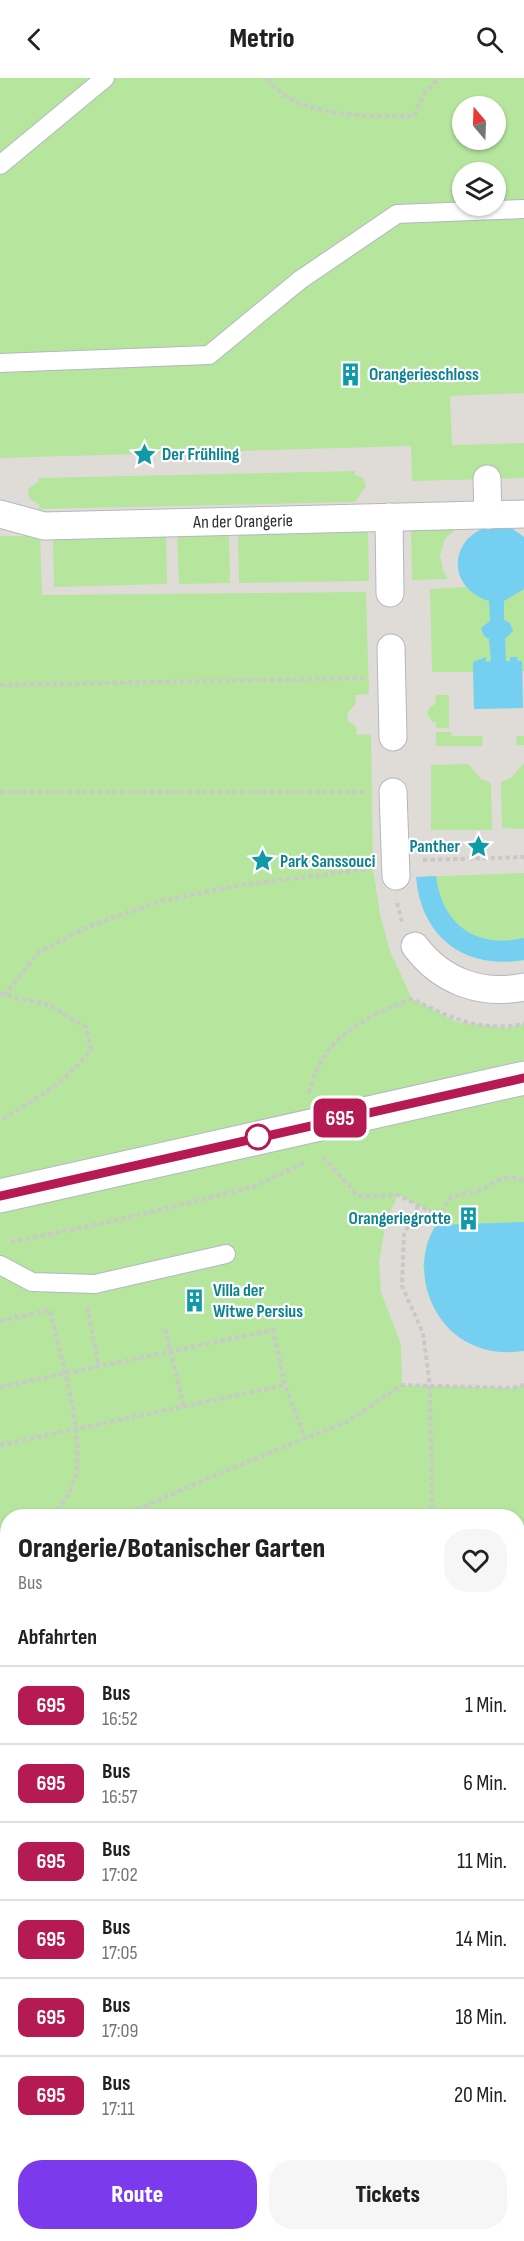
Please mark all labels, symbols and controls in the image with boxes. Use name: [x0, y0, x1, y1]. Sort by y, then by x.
icon: back: [18, 23, 51, 56]
text: Metrio: [230, 23, 294, 55]
icon: search: [473, 23, 506, 56]
north arrow: [452, 96, 506, 150]
map controls: [452, 96, 506, 216]
button: layers: [452, 162, 506, 216]
building icon: Orangerieschloss: [338, 361, 364, 387]
place label: Orangerieschloss: [369, 364, 479, 385]
place icon: Der Frühling: [131, 441, 157, 467]
place label: Der Frühling: [162, 444, 240, 465]
street label: An der Orangerie: [192, 510, 293, 533]
place icon: Panther: [465, 833, 491, 859]
place label: Panther: [409, 836, 460, 857]
place icon: Park Sanssouci: [249, 848, 275, 874]
place label: Park Sanssouci: [280, 851, 375, 872]
line badge: 695: [306, 1098, 374, 1138]
text: 695: [326, 1106, 355, 1131]
unlabelled marker: [245, 1124, 271, 1150]
building icon: Orangeriegrotte: [456, 1205, 482, 1231]
place label: Orangeriegrotte: [349, 1208, 451, 1229]
place label: Villa der Witwe Persius: [213, 1280, 303, 1322]
building icon: Villa der Witwe Persius: [182, 1287, 208, 1313]
button: heart: [444, 1529, 507, 1592]
text: Orangerie/Botanischer Garten: [18, 1532, 325, 1565]
text: Bus: [18, 1571, 42, 1595]
text: Abfahrten: [18, 1624, 97, 1651]
text: Bus: [102, 1680, 131, 1707]
text: 1 Min.: [465, 1692, 507, 1719]
text: 695: [37, 1693, 66, 1718]
text: 16:52: [102, 1707, 138, 1731]
text: Bus: [102, 1758, 131, 1785]
text: 6 Min.: [463, 1770, 507, 1797]
text: 695: [37, 1771, 66, 1796]
text: 16:57: [102, 1785, 137, 1809]
text: Bus: [102, 1836, 131, 1863]
text: 11 Min.: [457, 1848, 507, 1875]
text: 695: [37, 1849, 66, 1874]
text: 17:02: [102, 1863, 138, 1887]
text: Bus: [102, 1914, 131, 1941]
text: 14 Min.: [456, 1926, 507, 1953]
text: 695: [37, 1927, 66, 1952]
text: 17:05: [102, 1941, 138, 1965]
text: Bus: [102, 1992, 131, 2019]
text: 18 Min.: [455, 2004, 507, 2031]
text: 695: [37, 2005, 66, 2030]
text: 17:09: [102, 2019, 138, 2043]
text: Bus: [102, 2070, 131, 2097]
text: 20 Min.: [454, 2082, 507, 2109]
text: 695: [37, 2083, 66, 2108]
text: 17:11: [102, 2097, 135, 2121]
button: Route: [18, 2160, 257, 2229]
button: Tickets: [269, 2160, 507, 2229]

